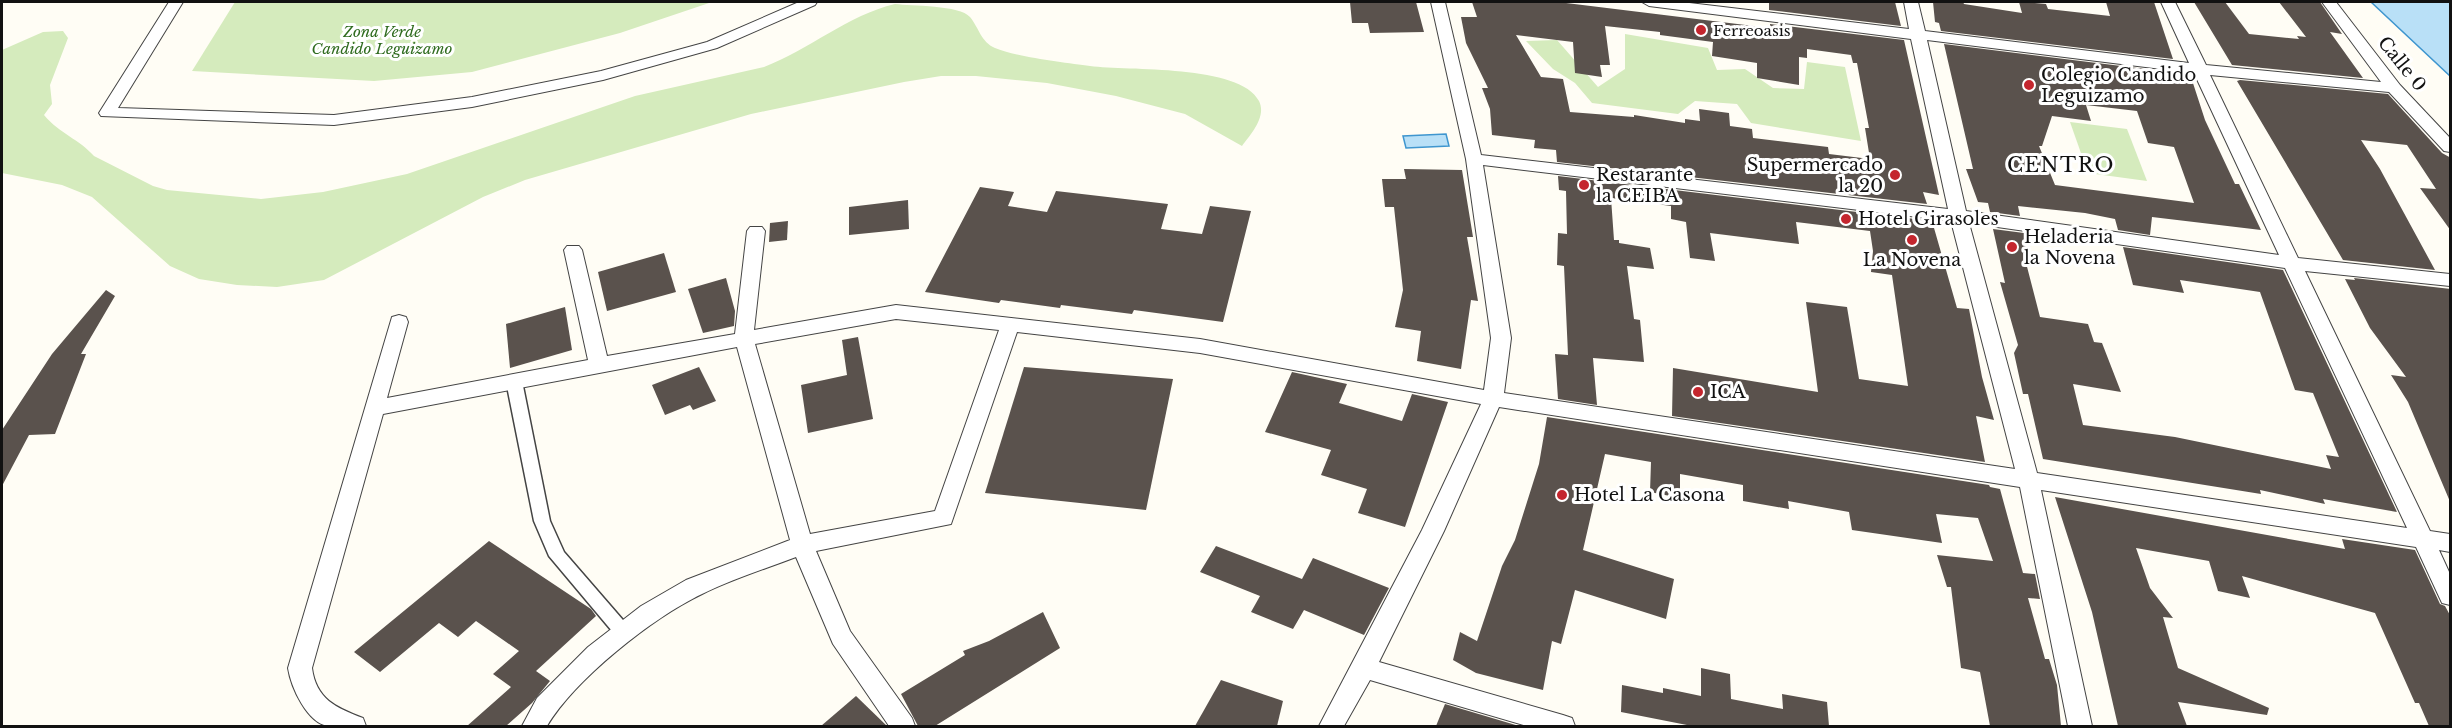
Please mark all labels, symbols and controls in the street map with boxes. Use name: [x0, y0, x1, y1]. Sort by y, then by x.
place label: Ferreoasis: [1713, 21, 1791, 40]
park label: Zona Verde Candido Leguizamo: [312, 22, 453, 58]
marker: Ferreoasis: [1694, 23, 1708, 37]
street label: Calle 0: [2373, 32, 2431, 96]
place label: Colegio Candido Leguizamo: [2041, 64, 2196, 107]
marker: Colegio Candido Leguizamo: [2022, 78, 2036, 92]
district label: CENTRO: [2007, 153, 2115, 177]
place label: Supermercado la 20: [1747, 154, 1883, 197]
place label: Restarante la CEIBA: [1596, 164, 1693, 207]
marker: Supermercado la 20: [1888, 168, 1902, 182]
marker: Restarante la CEIBA: [1577, 178, 1591, 192]
place label: Hotel Girasoles: [1858, 208, 1999, 230]
marker: Hotel Girasoles: [1839, 212, 1853, 226]
place label: Heladeria la Novena: [2024, 226, 2115, 269]
marker: La Novena: [1905, 233, 1919, 247]
marker: Heladeria la Novena: [2005, 240, 2019, 254]
place label: La Novena: [1863, 249, 1961, 271]
place label: ICA: [1710, 381, 1747, 403]
marker: ICA: [1691, 385, 1705, 399]
place label: Hotel La Casona: [1574, 484, 1725, 506]
marker: Hotel La Casona: [1555, 488, 1569, 502]

